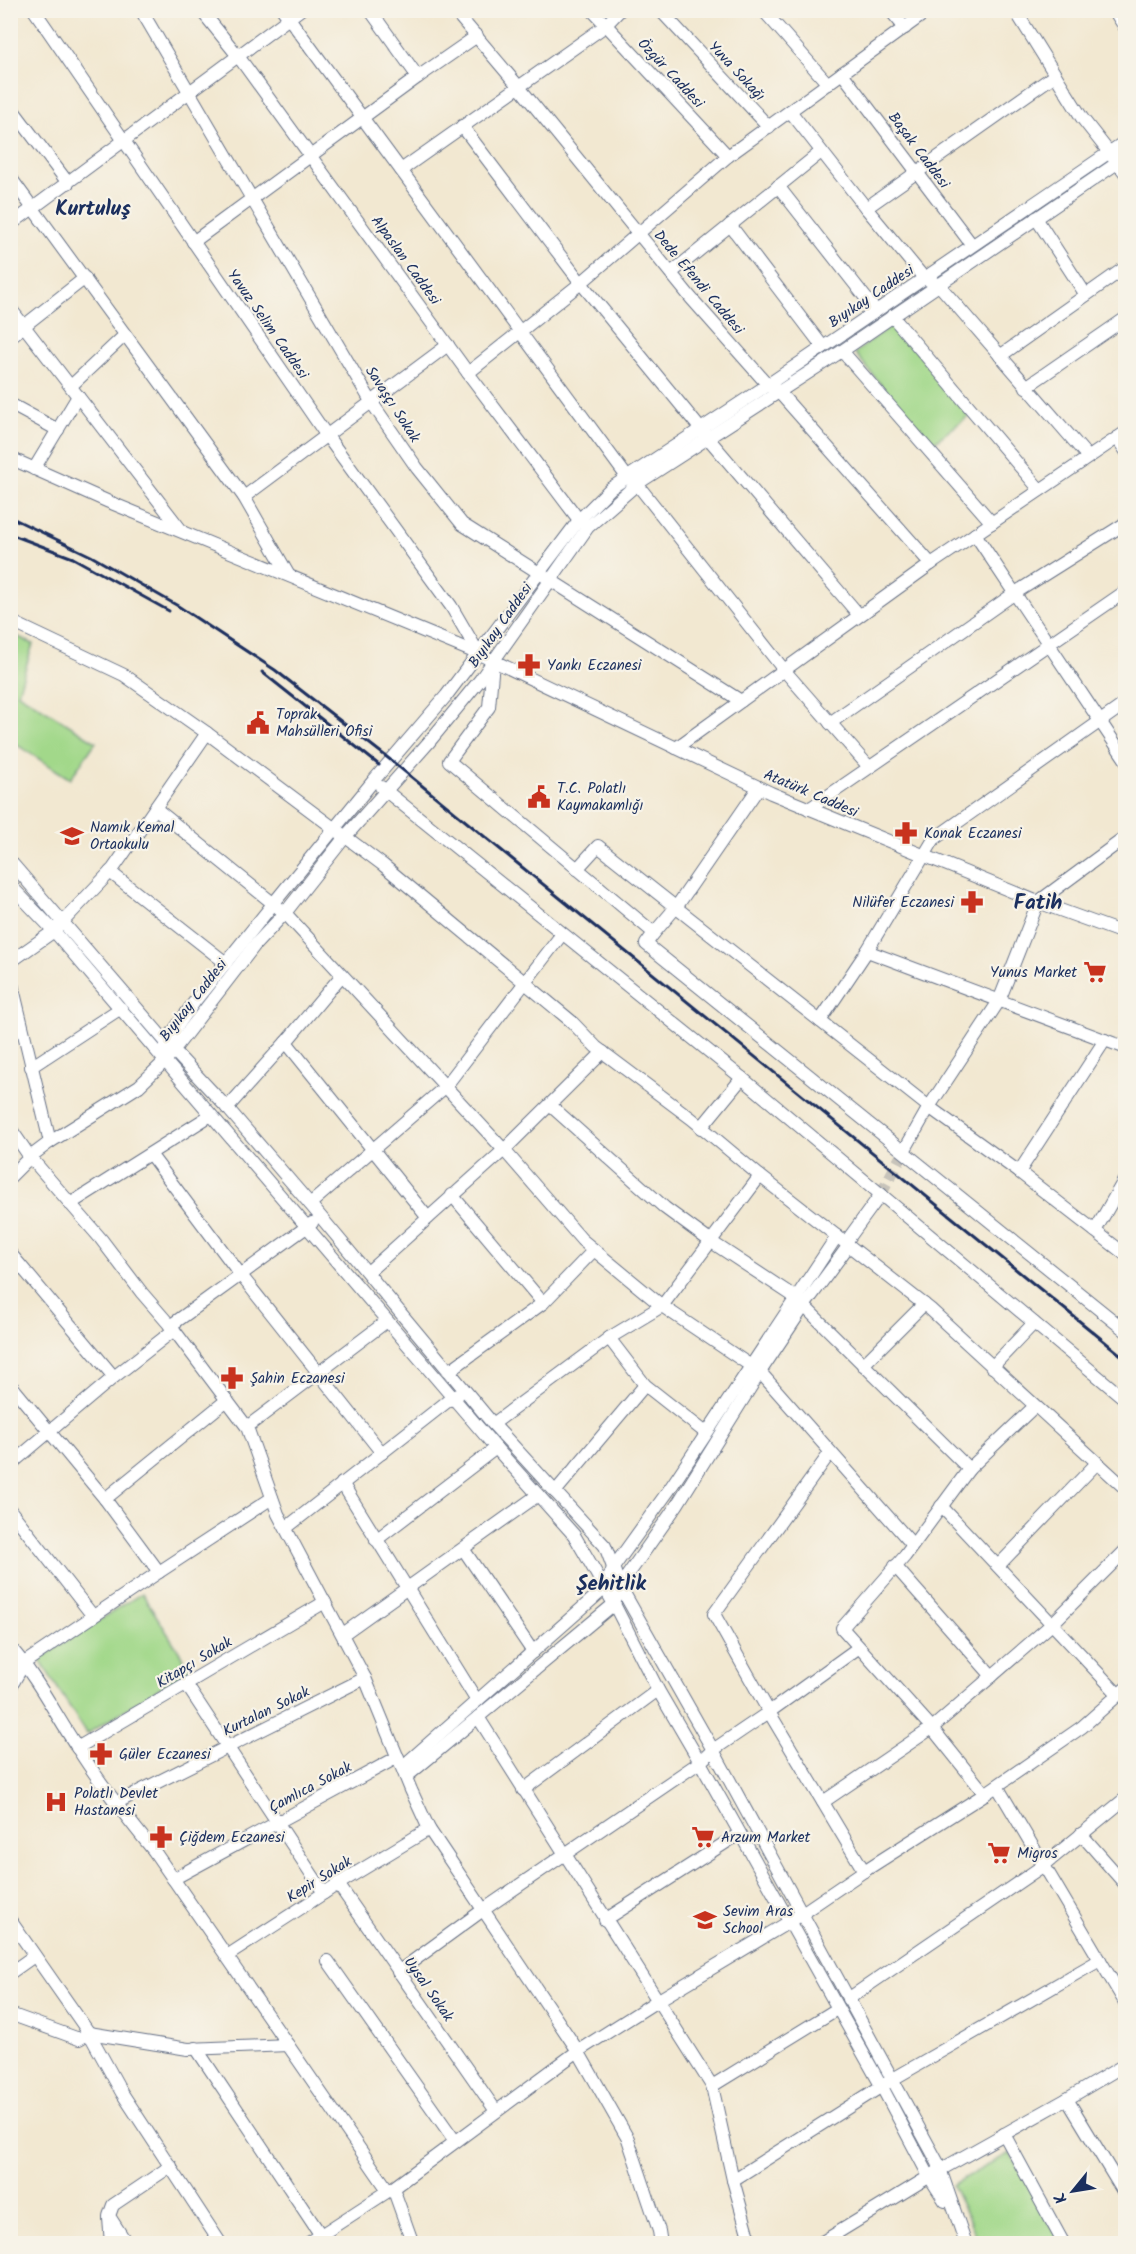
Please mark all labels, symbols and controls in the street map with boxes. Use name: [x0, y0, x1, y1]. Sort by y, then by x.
street label: Özgür Caddesi: [631, 33, 710, 115]
street label: Yuva Sokağı: [702, 36, 771, 107]
street label: Başak Caddesi: [881, 107, 956, 195]
district label: Kurtuluş: [55, 193, 131, 226]
street label: Alpaslan Caddesi: [364, 211, 447, 312]
street label: Dede Efendi Caddesi: [647, 225, 750, 341]
street label: Bıyıkay Caddesi: [824, 258, 921, 335]
street label: Yavuz Selim Caddesi: [220, 265, 315, 386]
street label: Savaşçı Sokak: [358, 361, 427, 448]
street label: Bıyıkay Caddesi: [463, 577, 540, 673]
pharmacy icon: Yankı Eczanesi: [516, 652, 542, 678]
place label: Yankı Eczanesi: [547, 654, 643, 678]
place label: Toprak Mahsülleri Ofisi: [276, 703, 374, 744]
public building icon: Toprak Mahsülleri Ofisi: [245, 710, 271, 736]
street label: Atatürk Caddesi: [760, 763, 863, 825]
place label: T.C. Polatlı Kaymakamlığı: [557, 777, 644, 818]
public building icon: T.C. Polatlı Kaymakamlığı: [526, 784, 552, 810]
place label: Namık Kemal Ortaokulu: [90, 816, 175, 857]
pharmacy icon: Konak Eczanesi: [893, 820, 919, 846]
place label: Konak Eczanesi: [924, 822, 1023, 846]
school or university icon: Namık Kemal Ortaokulu: [59, 823, 85, 849]
district label: Fatih: [1014, 887, 1063, 920]
pharmacy icon: Nilüfer Eczanesi: [959, 889, 985, 915]
place label: Nilüfer Eczanesi: [852, 891, 955, 915]
street label: Bıyıkay Caddesi: [154, 953, 235, 1047]
supermarket icon: Yunus Market: [1082, 959, 1108, 985]
place label: Yunus Market: [990, 961, 1077, 985]
pharmacy icon: Şahin Eczanesi: [219, 1365, 245, 1391]
place label: Şahin Eczanesi: [250, 1367, 346, 1391]
district label: Şehitlik: [576, 1568, 646, 1601]
street label: Kitapçı Sokak: [152, 1630, 238, 1695]
street label: Kurtalan Sokak: [219, 1680, 315, 1743]
pharmacy icon: Güler Eczanesi: [88, 1741, 114, 1767]
place label: Güler Eczanesi: [119, 1743, 212, 1767]
street label: Çamlıca Sokak: [265, 1755, 357, 1820]
place label: Polatlı Devlet Hastanesi: [74, 1782, 158, 1823]
hospital icon: Polatlı Devlet Hastanesi: [43, 1789, 69, 1815]
pharmacy icon: Çiğdem Eczanesi: [148, 1824, 174, 1850]
supermarket icon: Arzum Market: [690, 1824, 716, 1850]
place label: Çiğdem Eczanesi: [179, 1826, 286, 1850]
place label: Arzum Market: [721, 1826, 810, 1850]
supermarket icon: Migros: [986, 1840, 1012, 1866]
place label: Migros: [1017, 1842, 1058, 1866]
street label: Kepir Sokak: [282, 1850, 358, 1909]
place label: Sevim Aras School: [723, 1900, 794, 1941]
school or university icon: Sevim Aras School: [692, 1907, 718, 1933]
street label: Uysal Sokak: [397, 1952, 460, 2028]
north arrow: [1043, 2161, 1103, 2221]
text: K: [1048, 2187, 1075, 2208]

